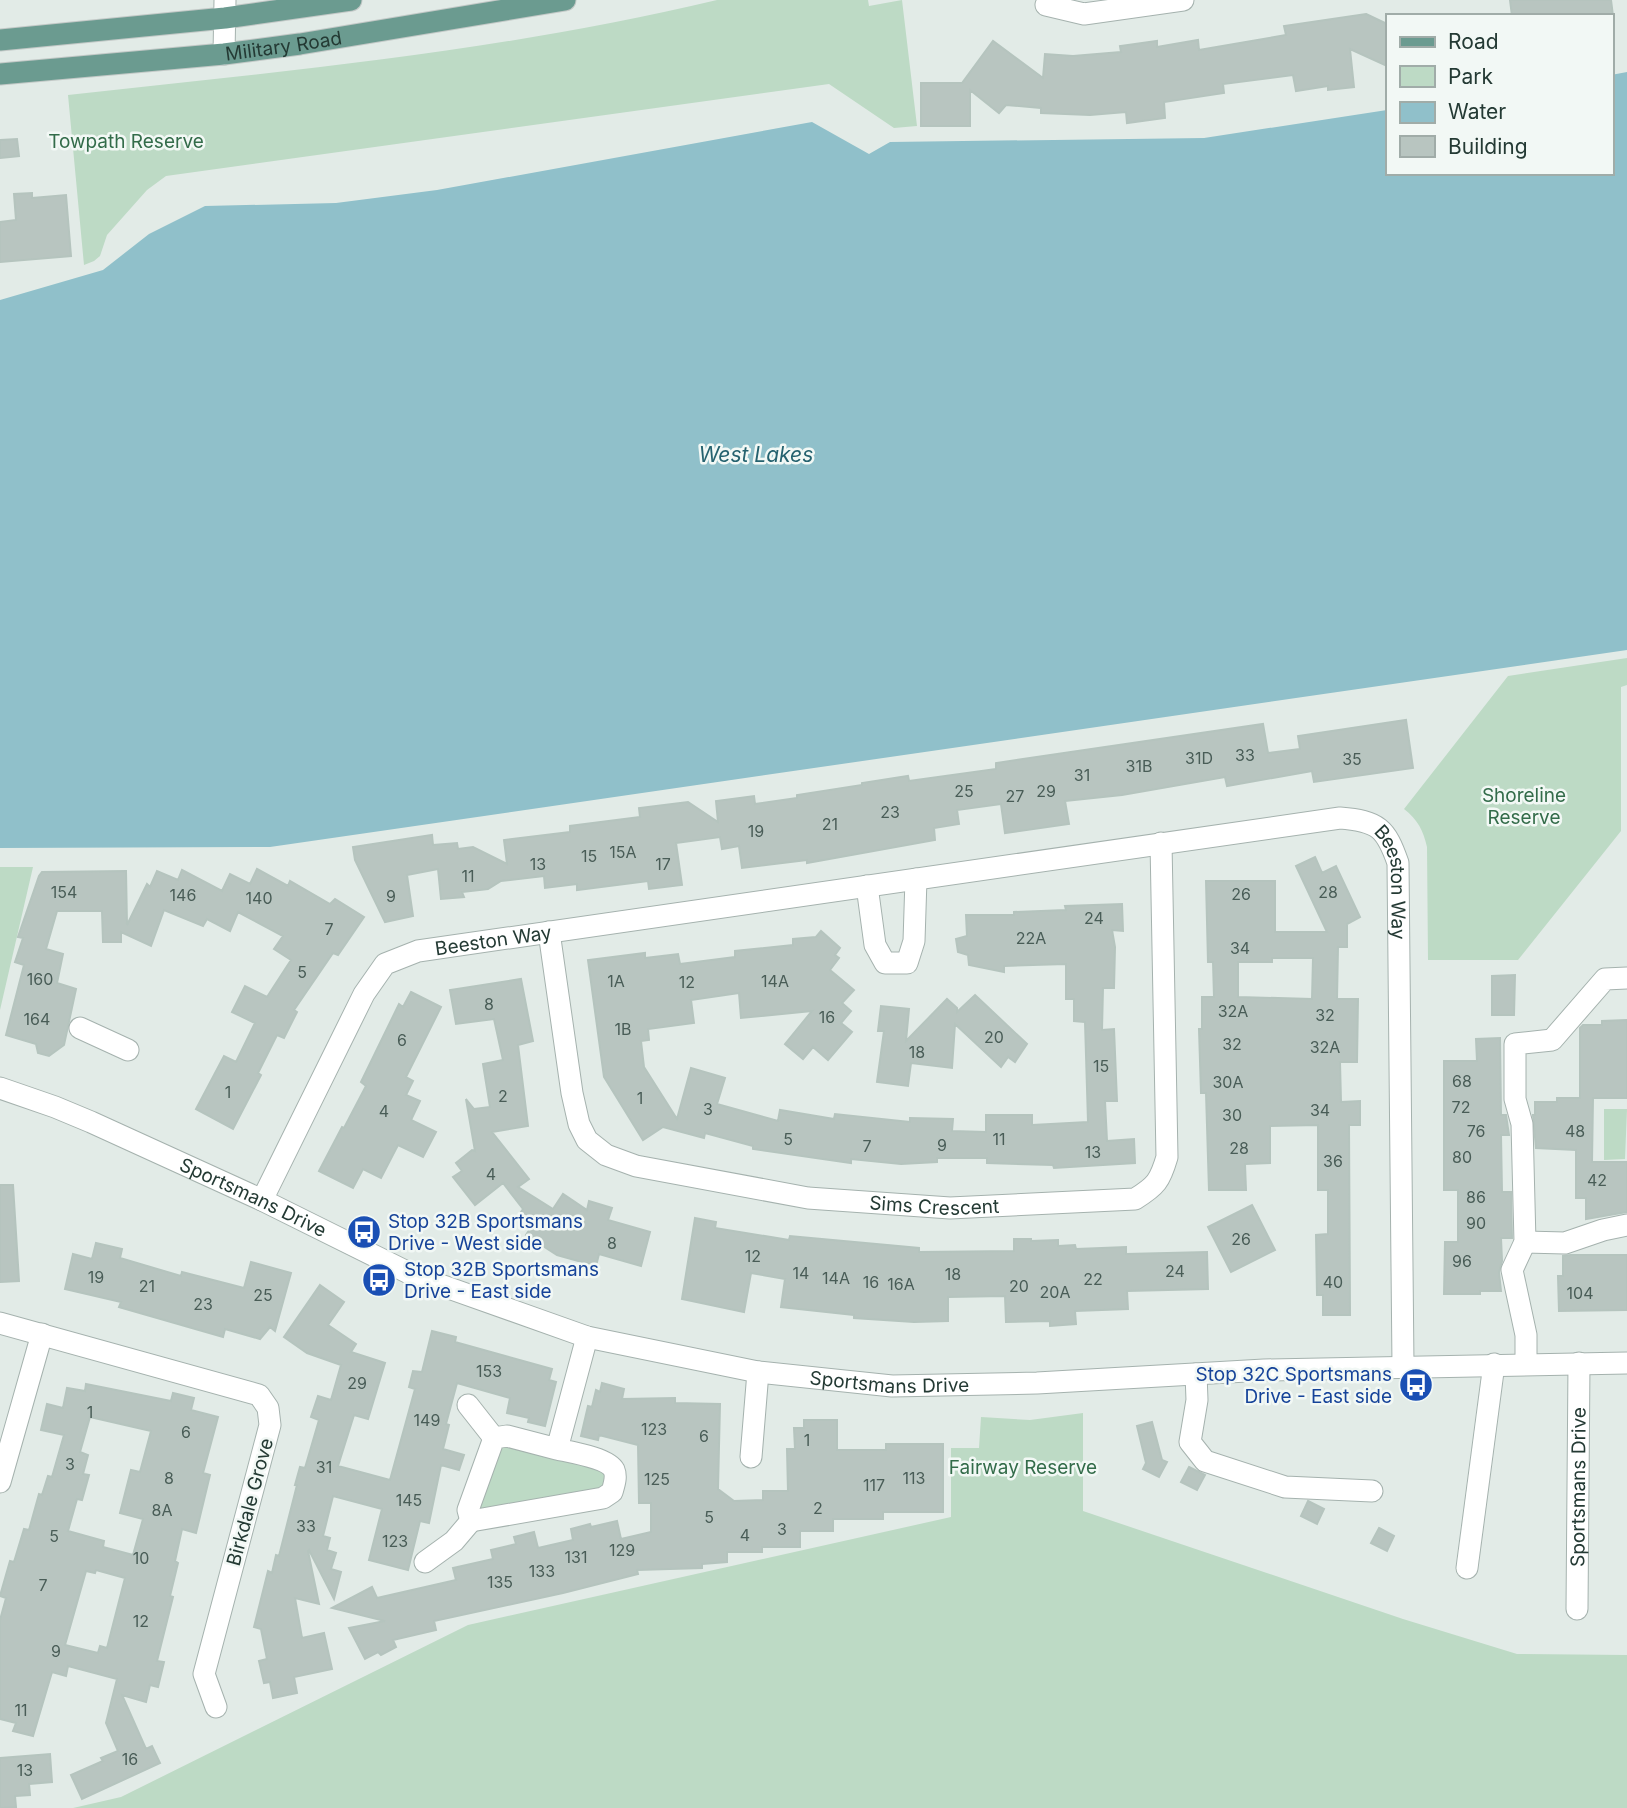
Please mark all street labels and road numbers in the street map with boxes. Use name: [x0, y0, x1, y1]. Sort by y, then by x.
street label: Military Road: [224, 26, 343, 65]
street label: Beeston Way: [1370, 820, 1410, 940]
street label: Beeston Way: [433, 920, 553, 960]
street label: Sportsmans Drive: [176, 1153, 331, 1242]
street label: Sims Crescent: [869, 1191, 1000, 1219]
street label: Sportsmans Drive: [809, 1366, 969, 1398]
street label: Sportsmans Drive: [1566, 1407, 1590, 1567]
street label: Birkdale Grove: [222, 1436, 278, 1568]

